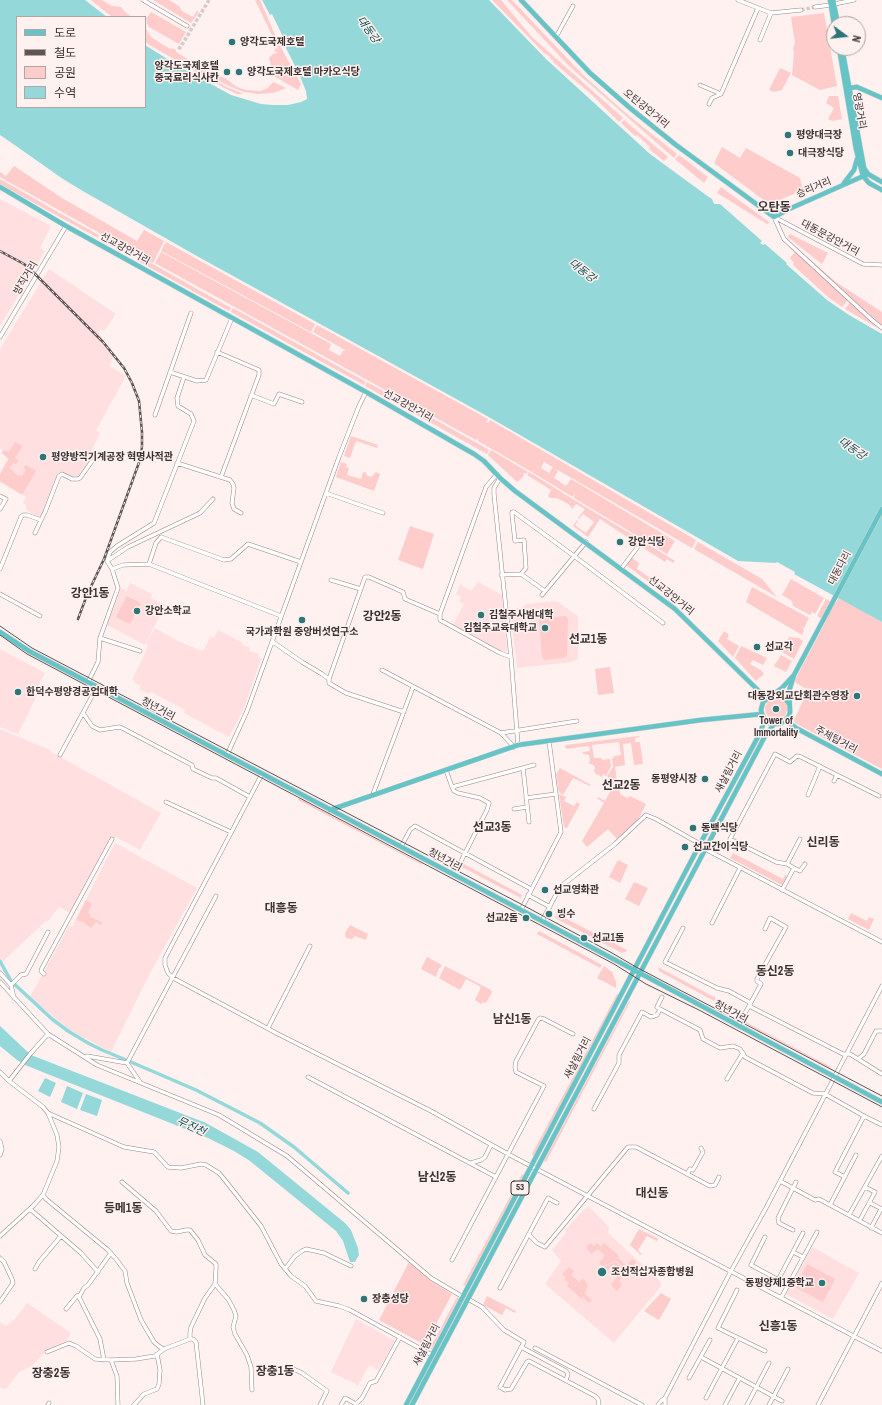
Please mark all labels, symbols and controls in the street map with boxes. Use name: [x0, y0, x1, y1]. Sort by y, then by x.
water label: 대동강: [354, 14, 382, 46]
legend: [16, 16, 146, 108]
north arrow: [826, 16, 866, 56]
text: 도로: [54, 25, 76, 41]
text: N: [849, 34, 864, 44]
place label: 양각도국제호텔: [240, 36, 304, 48]
marker: 양각도국제호텔: [227, 37, 237, 47]
text: 철도: [54, 45, 76, 61]
place label: 양각도국제호텔 중국료리식사칸: [155, 60, 219, 84]
text: 공원: [54, 65, 76, 81]
place label: 양각도국제호텔 마카오식당: [247, 66, 360, 78]
marker: 양각도국제호텔 중국료리식사칸: [222, 67, 232, 77]
marker: 양각도국제호텔 마카오식당: [234, 67, 244, 77]
text: 수역: [54, 85, 76, 101]
street label: 오탄강안거리: [621, 87, 671, 131]
street label: 영광거리: [850, 92, 868, 130]
place label: 평양대극장: [796, 129, 842, 141]
marker: 평양대극장: [783, 130, 793, 140]
place label: 대극장식당: [798, 147, 844, 159]
marker: 대극장식당: [785, 148, 795, 158]
street label: 승리거리: [795, 175, 833, 201]
district label: 오탄동: [757, 201, 791, 215]
street label: 대동문강안거리: [799, 218, 861, 258]
street label: 선교강안거리: [98, 230, 152, 268]
water label: 대동강: [566, 256, 598, 286]
street label: 방직거리: [11, 259, 41, 297]
street label: 선교강안거리: [381, 387, 435, 425]
water label: 대동강: [836, 435, 868, 463]
place label: 평양방직기계공장 혁명사적관: [51, 451, 173, 463]
marker: 평양방직기계공장 혁명사적관: [38, 452, 48, 462]
place label: 강안식당: [628, 536, 665, 548]
marker: 강안식당: [615, 537, 625, 547]
street label: 대동다리: [826, 549, 854, 587]
street label: 선교강안거리: [646, 574, 696, 618]
district label: 강안1동: [71, 587, 109, 601]
place label: 강안소학교: [145, 605, 191, 617]
marker: 강안소학교: [132, 606, 142, 616]
place label: 김철주사범대학: [489, 609, 553, 621]
district label: 강안2동: [363, 610, 401, 624]
marker: 김철주사범대학: [476, 610, 486, 620]
marker: 국가과학원 중앙버섯연구소: [297, 615, 307, 625]
place label: 김철주교육대학교: [463, 622, 537, 634]
marker: 김철주교육대학교: [540, 623, 550, 633]
place label: 국가과학원 중앙버섯연구소: [246, 626, 358, 638]
district label: 선교1동: [569, 633, 607, 647]
place label: 선교각: [765, 641, 793, 653]
marker: 선교각: [752, 642, 762, 652]
place label: 한덕수평양경공업대학: [26, 686, 118, 698]
marker: 한덕수평양경공업대학: [13, 687, 23, 697]
place label: 대동강외교단회관수영장: [748, 690, 849, 702]
marker: 대동강외교단회관수영장: [852, 691, 862, 701]
street label: 청년거리: [139, 695, 177, 723]
marker: Tower of Immortality: [771, 704, 781, 714]
place label: Tower of Immortality: [754, 715, 798, 738]
street label: 주체탑거리: [813, 724, 859, 756]
street label: 새살림거리: [713, 749, 745, 795]
place label: 동평양시장: [651, 773, 697, 785]
marker: 동평양시장: [700, 774, 710, 784]
district label: 선교2동: [602, 779, 640, 793]
district label: 선교3동: [473, 821, 511, 835]
place label: 동백식당: [701, 822, 738, 834]
marker: 동백식당: [688, 823, 698, 833]
district label: 신리동: [806, 836, 840, 850]
place label: 선교간이식당: [693, 841, 748, 853]
marker: 선교간이식당: [680, 842, 690, 852]
street label: 청년거리: [426, 846, 464, 874]
place label: 선교영화관: [553, 884, 599, 896]
marker: 선교영화관: [540, 885, 550, 895]
district label: 대흥동: [264, 902, 298, 916]
place label: 빙수: [557, 908, 575, 920]
marker: 빙수: [544, 909, 554, 919]
place label: 선교2돔: [486, 912, 518, 924]
marker: 선교2돔: [521, 913, 531, 923]
place label: 선교1돔: [592, 932, 624, 944]
marker: 선교1돔: [579, 933, 589, 943]
district label: 동신2동: [756, 965, 794, 979]
street label: 청년거리: [712, 998, 750, 1026]
district label: 남신1동: [493, 1013, 531, 1027]
street label: 새살림거리: [562, 1035, 594, 1081]
water label: 무진천: [174, 1115, 208, 1139]
district label: 남신2동: [418, 1171, 456, 1185]
road number: 53: [511, 1181, 529, 1195]
district label: 대신동: [635, 1187, 669, 1201]
district label: 등메1동: [104, 1202, 142, 1216]
marker: 조선적십자종합병원: [596, 1266, 608, 1278]
place label: 조선적십자종합병원: [611, 1266, 694, 1278]
place label: 동평양제1중학교: [745, 1277, 814, 1289]
marker: 동평양제1중학교: [817, 1278, 827, 1288]
place label: 장충성당: [372, 1293, 409, 1305]
marker: 장충성당: [359, 1294, 369, 1304]
district label: 신흥1동: [759, 1320, 797, 1334]
street label: 새살림거리: [411, 1322, 443, 1368]
district label: 장충1동: [256, 1365, 294, 1379]
district label: 장충2동: [32, 1367, 70, 1381]

